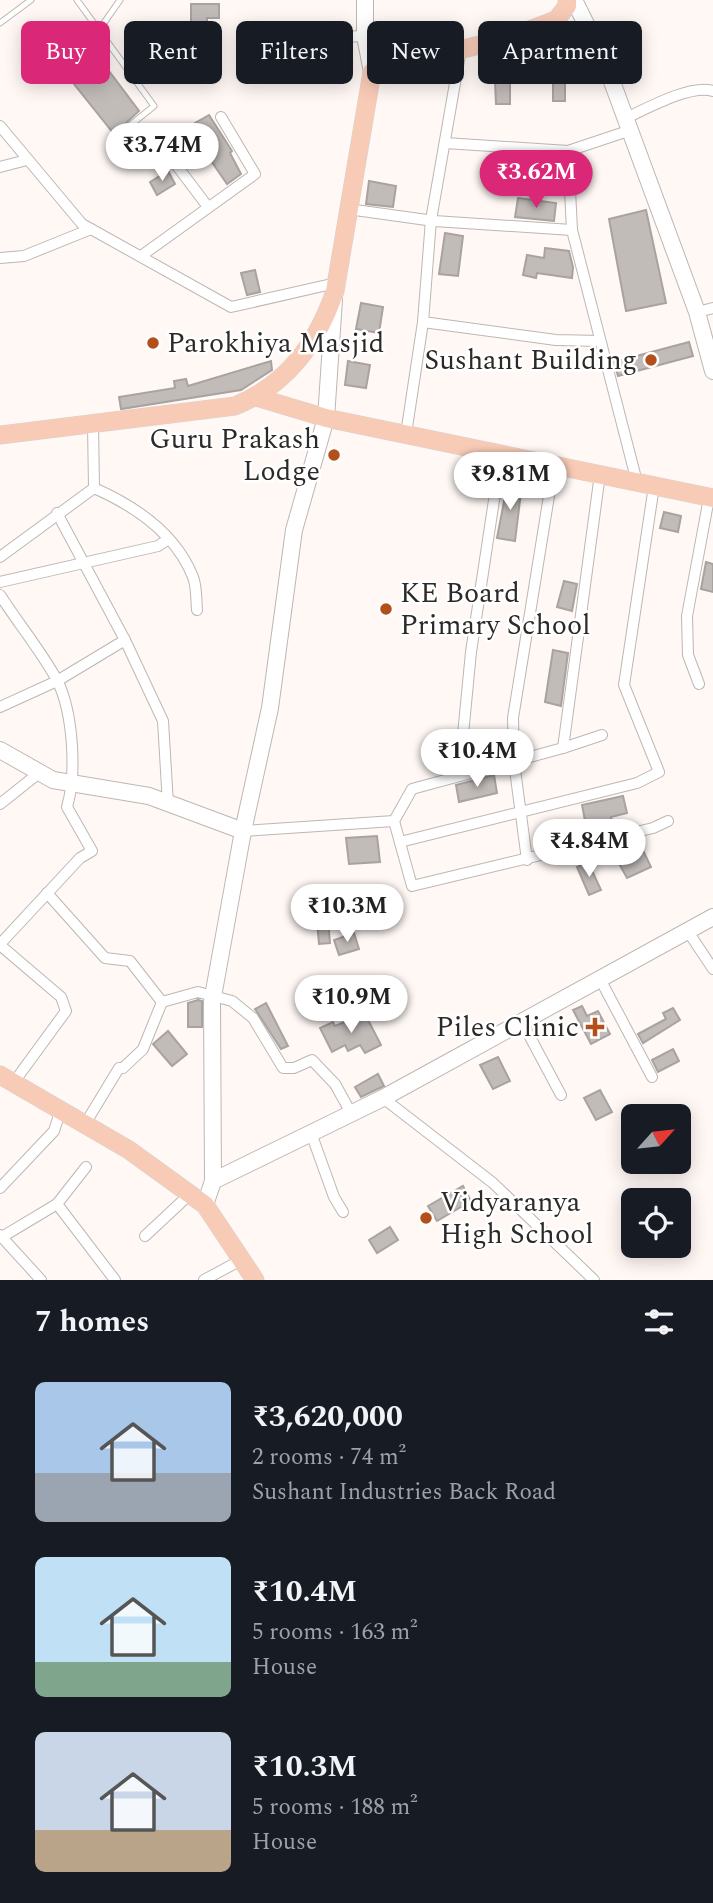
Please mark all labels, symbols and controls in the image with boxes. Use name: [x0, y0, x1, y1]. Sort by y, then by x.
chip: Buy: [21, 21, 110, 84]
chip: Rent: [124, 21, 222, 84]
chip: Filters: [236, 21, 353, 84]
chip: New: [367, 21, 464, 84]
chip: Apartment: [478, 21, 642, 84]
pin: ₹3.74M: [105, 124, 219, 183]
text: ₹3.74M: [122, 128, 202, 163]
pin: ₹3.62M: [479, 150, 593, 210]
text: ₹3.62M: [496, 155, 576, 190]
place label: Parokhiya Masjid: [167, 322, 384, 365]
marker: Parokhiya Masjid: [145, 335, 161, 351]
place label: Sushant Building: [424, 339, 637, 382]
marker: Sushant Building: [643, 352, 659, 368]
place label: Guru Prakash Lodge: [149, 418, 320, 493]
marker: Guru Prakash Lodge: [326, 447, 342, 463]
pin: ₹9.81M: [453, 452, 567, 512]
text: ₹9.81M: [470, 457, 550, 492]
place label: KE Board Primary School: [400, 572, 590, 647]
marker: KE Board Primary School: [378, 601, 394, 617]
pin: ₹10.4M: [420, 730, 534, 789]
text: ₹10.4M: [437, 734, 517, 769]
pin: ₹4.84M: [532, 820, 646, 879]
text: ₹4.84M: [549, 824, 629, 859]
pin: ₹10.3M: [290, 884, 404, 944]
text: ₹10.3M: [307, 889, 387, 924]
pin: ₹10.9M: [294, 976, 408, 1035]
text: ₹10.9M: [311, 980, 391, 1015]
place label: Piles Clinic: [436, 1006, 579, 1049]
marker: Piles Clinic: [585, 1017, 605, 1037]
north arrow: [621, 1104, 691, 1174]
map controls: [621, 1104, 691, 1258]
place label: Vidyaranya High School: [440, 1181, 594, 1256]
button: locate: [621, 1188, 691, 1258]
marker: Vidyaranya High School: [418, 1210, 434, 1226]
text: 7 homes: [35, 1299, 149, 1345]
icon: filters: [640, 1303, 678, 1341]
text: ₹3,620,000: [252, 1394, 403, 1440]
icon: home: [91, 1410, 175, 1494]
text: 2 rooms · 74 m²: [252, 1440, 406, 1475]
text: Sushant Industries Back Road: [252, 1475, 556, 1510]
text: ₹10.4M: [252, 1569, 357, 1615]
icon: home: [91, 1585, 175, 1669]
text: 5 rooms · 163 m²: [252, 1615, 418, 1650]
text: House: [252, 1650, 317, 1685]
text: ₹10.3M: [252, 1744, 357, 1790]
icon: home: [91, 1760, 175, 1844]
text: 5 rooms · 188 m²: [252, 1790, 418, 1825]
text: House: [252, 1825, 317, 1860]

